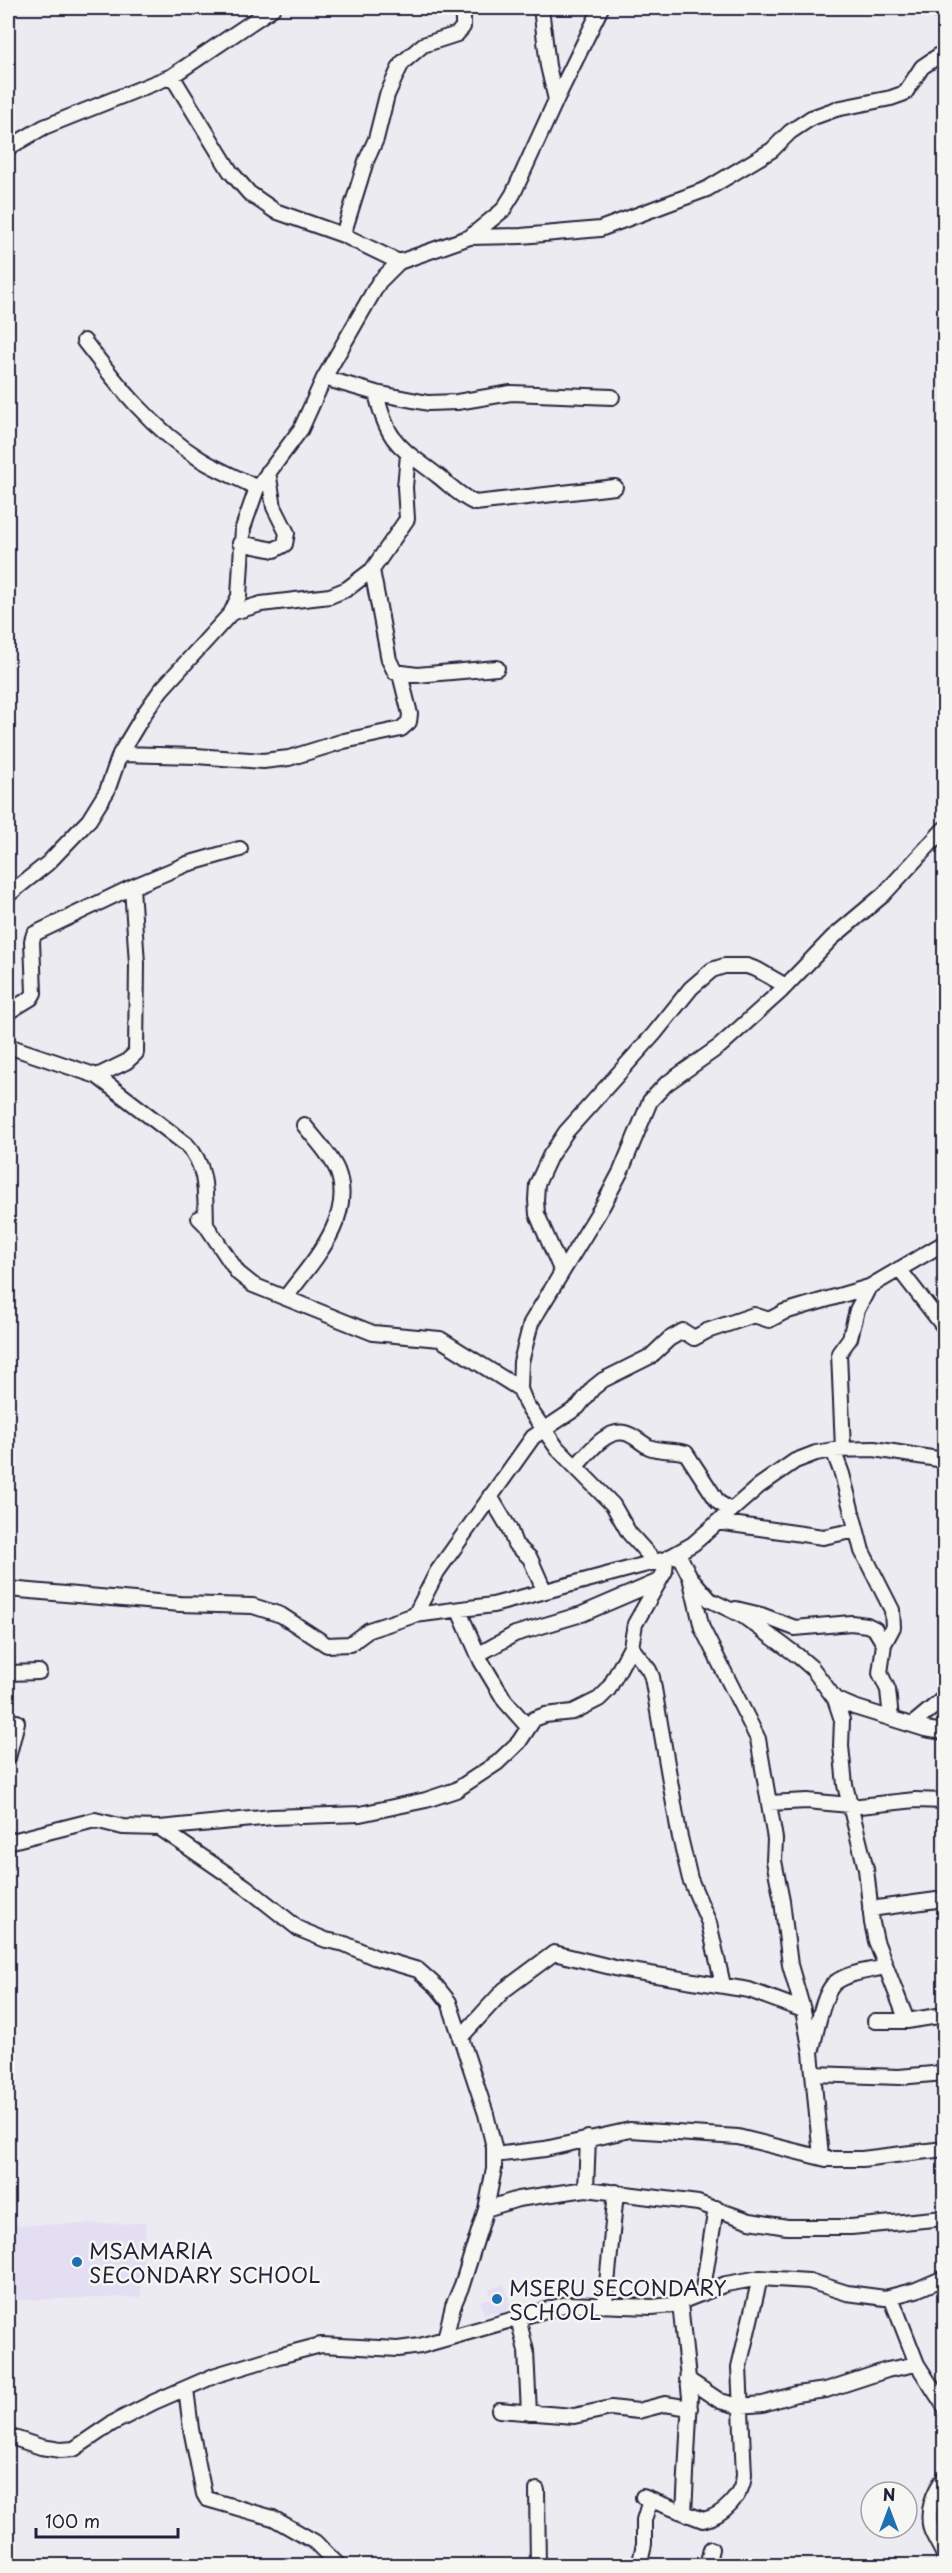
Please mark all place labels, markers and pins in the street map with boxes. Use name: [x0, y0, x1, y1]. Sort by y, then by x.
place label: MSAMARIA SECONDARY SCHOOL: [89, 2234, 320, 2290]
marker: MSAMARIA SECONDARY SCHOOL: [70, 2255, 84, 2269]
place label: MSERU SECONDARY SCHOOL: [509, 2271, 727, 2327]
marker: MSERU SECONDARY SCHOOL: [490, 2292, 504, 2306]

